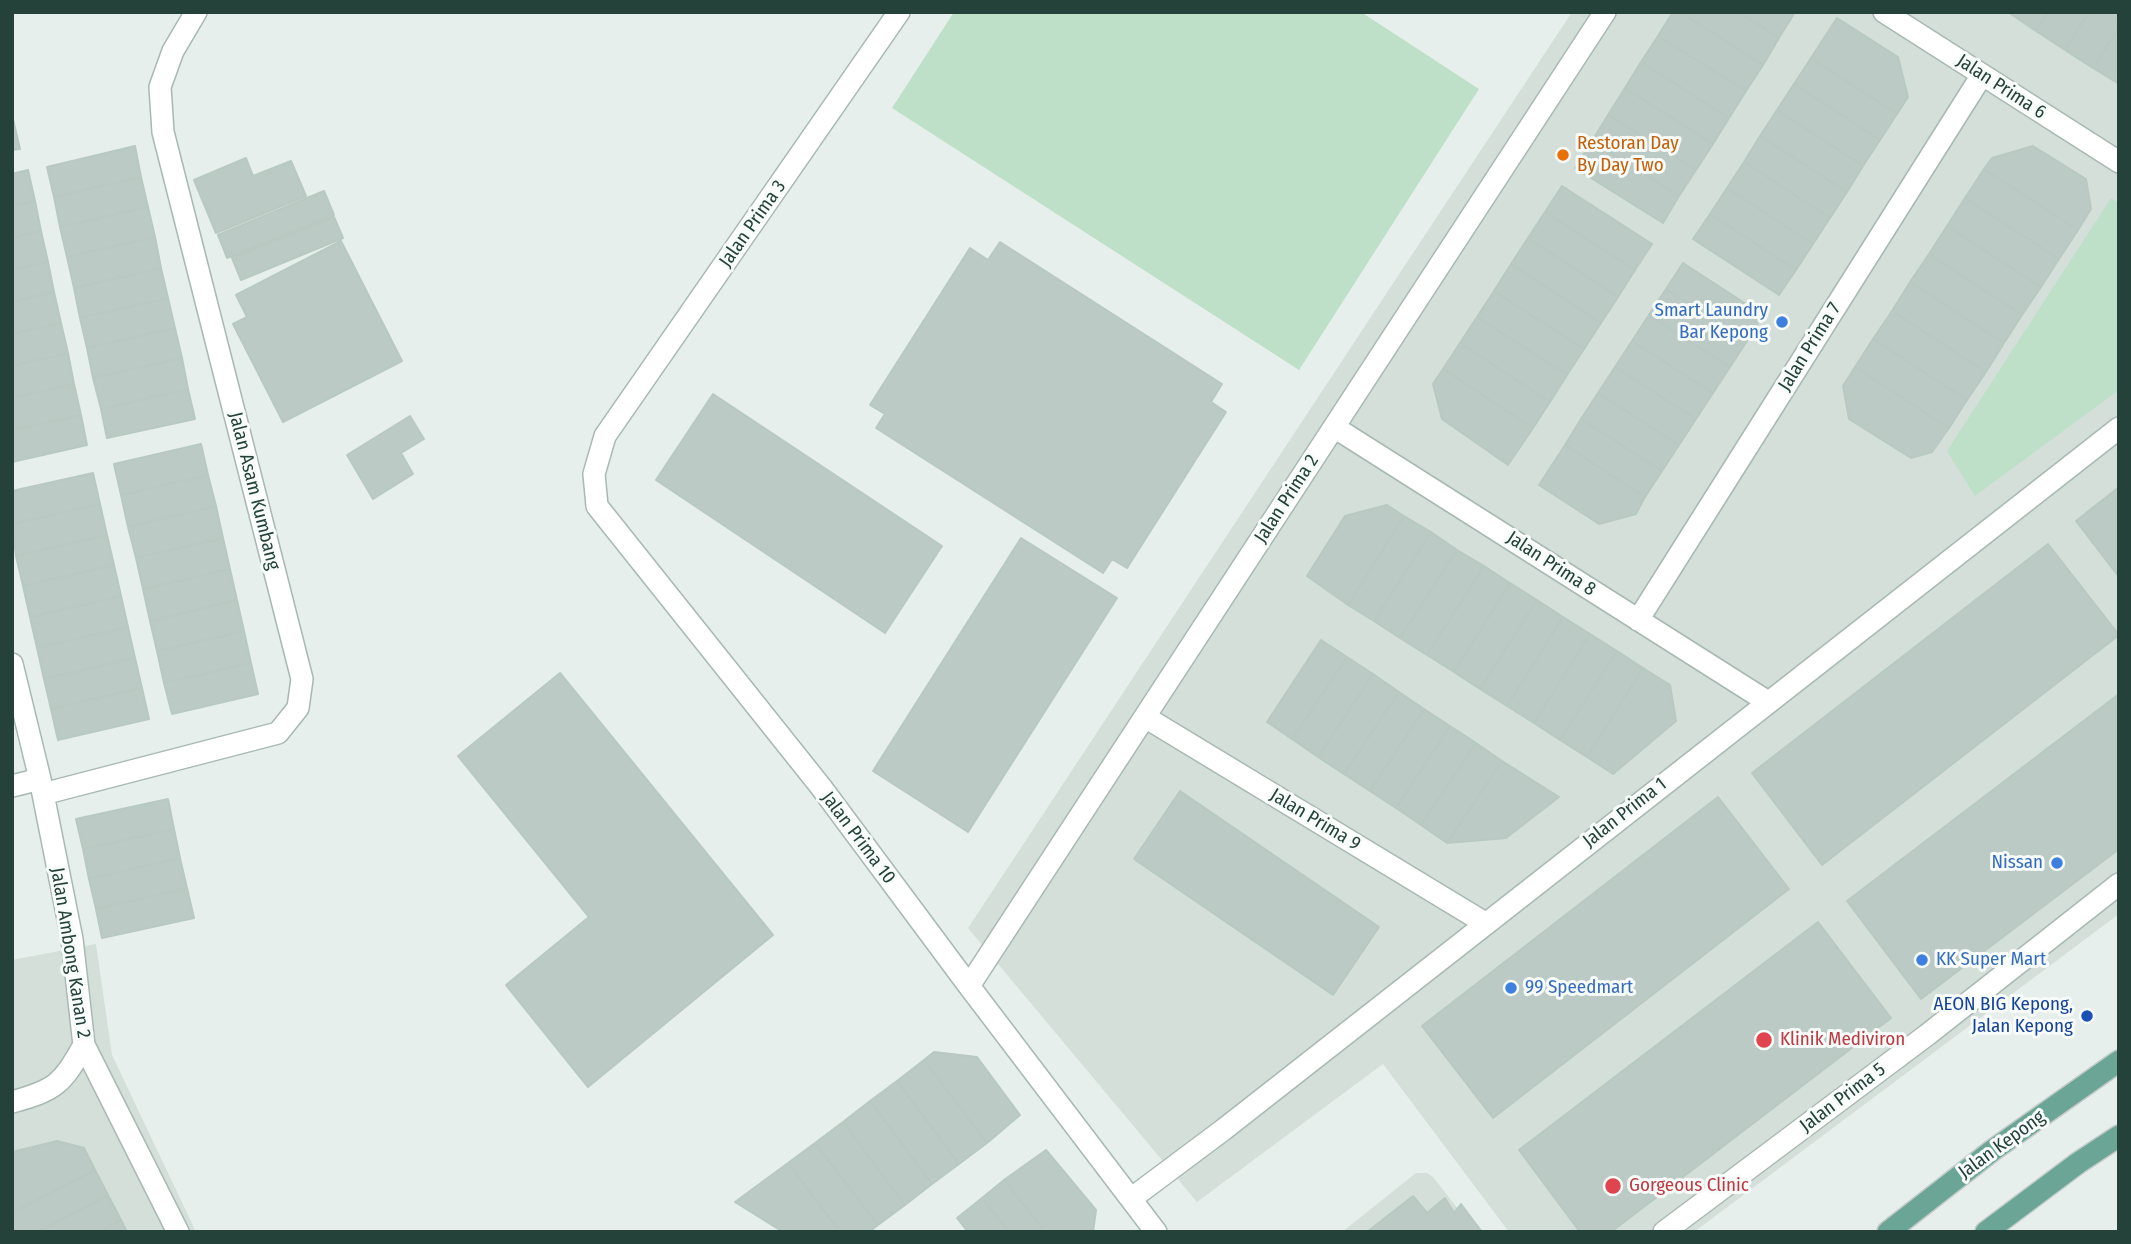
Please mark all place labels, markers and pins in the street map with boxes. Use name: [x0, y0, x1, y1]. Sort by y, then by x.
place label: Restoran Day By Day Two: [1577, 133, 1679, 177]
marker: Restoran Day By Day Two: [1555, 147, 1571, 163]
place label: Smart Laundry Bar Kepong: [1655, 300, 1768, 344]
marker: Smart Laundry Bar Kepong: [1774, 314, 1790, 330]
place label: Nissan: [1991, 852, 2043, 874]
marker: Nissan: [2049, 855, 2065, 871]
place label: KK Super Mart: [1936, 949, 2046, 971]
marker: KK Super Mart: [1914, 952, 1930, 968]
place label: 99 Speedmart: [1525, 977, 1633, 999]
marker: 99 Speedmart: [1503, 980, 1519, 996]
place label: AEON BIG Kepong, Jalan Kepong: [1933, 994, 2073, 1038]
marker: AEON BIG Kepong, Jalan Kepong: [2079, 1008, 2095, 1024]
place label: Klinik Mediviron: [1780, 1029, 1905, 1051]
marker: Klinik Mediviron: [1754, 1030, 1774, 1050]
place label: Gorgeous Clinic: [1629, 1175, 1749, 1197]
marker: Gorgeous Clinic: [1603, 1176, 1623, 1196]

